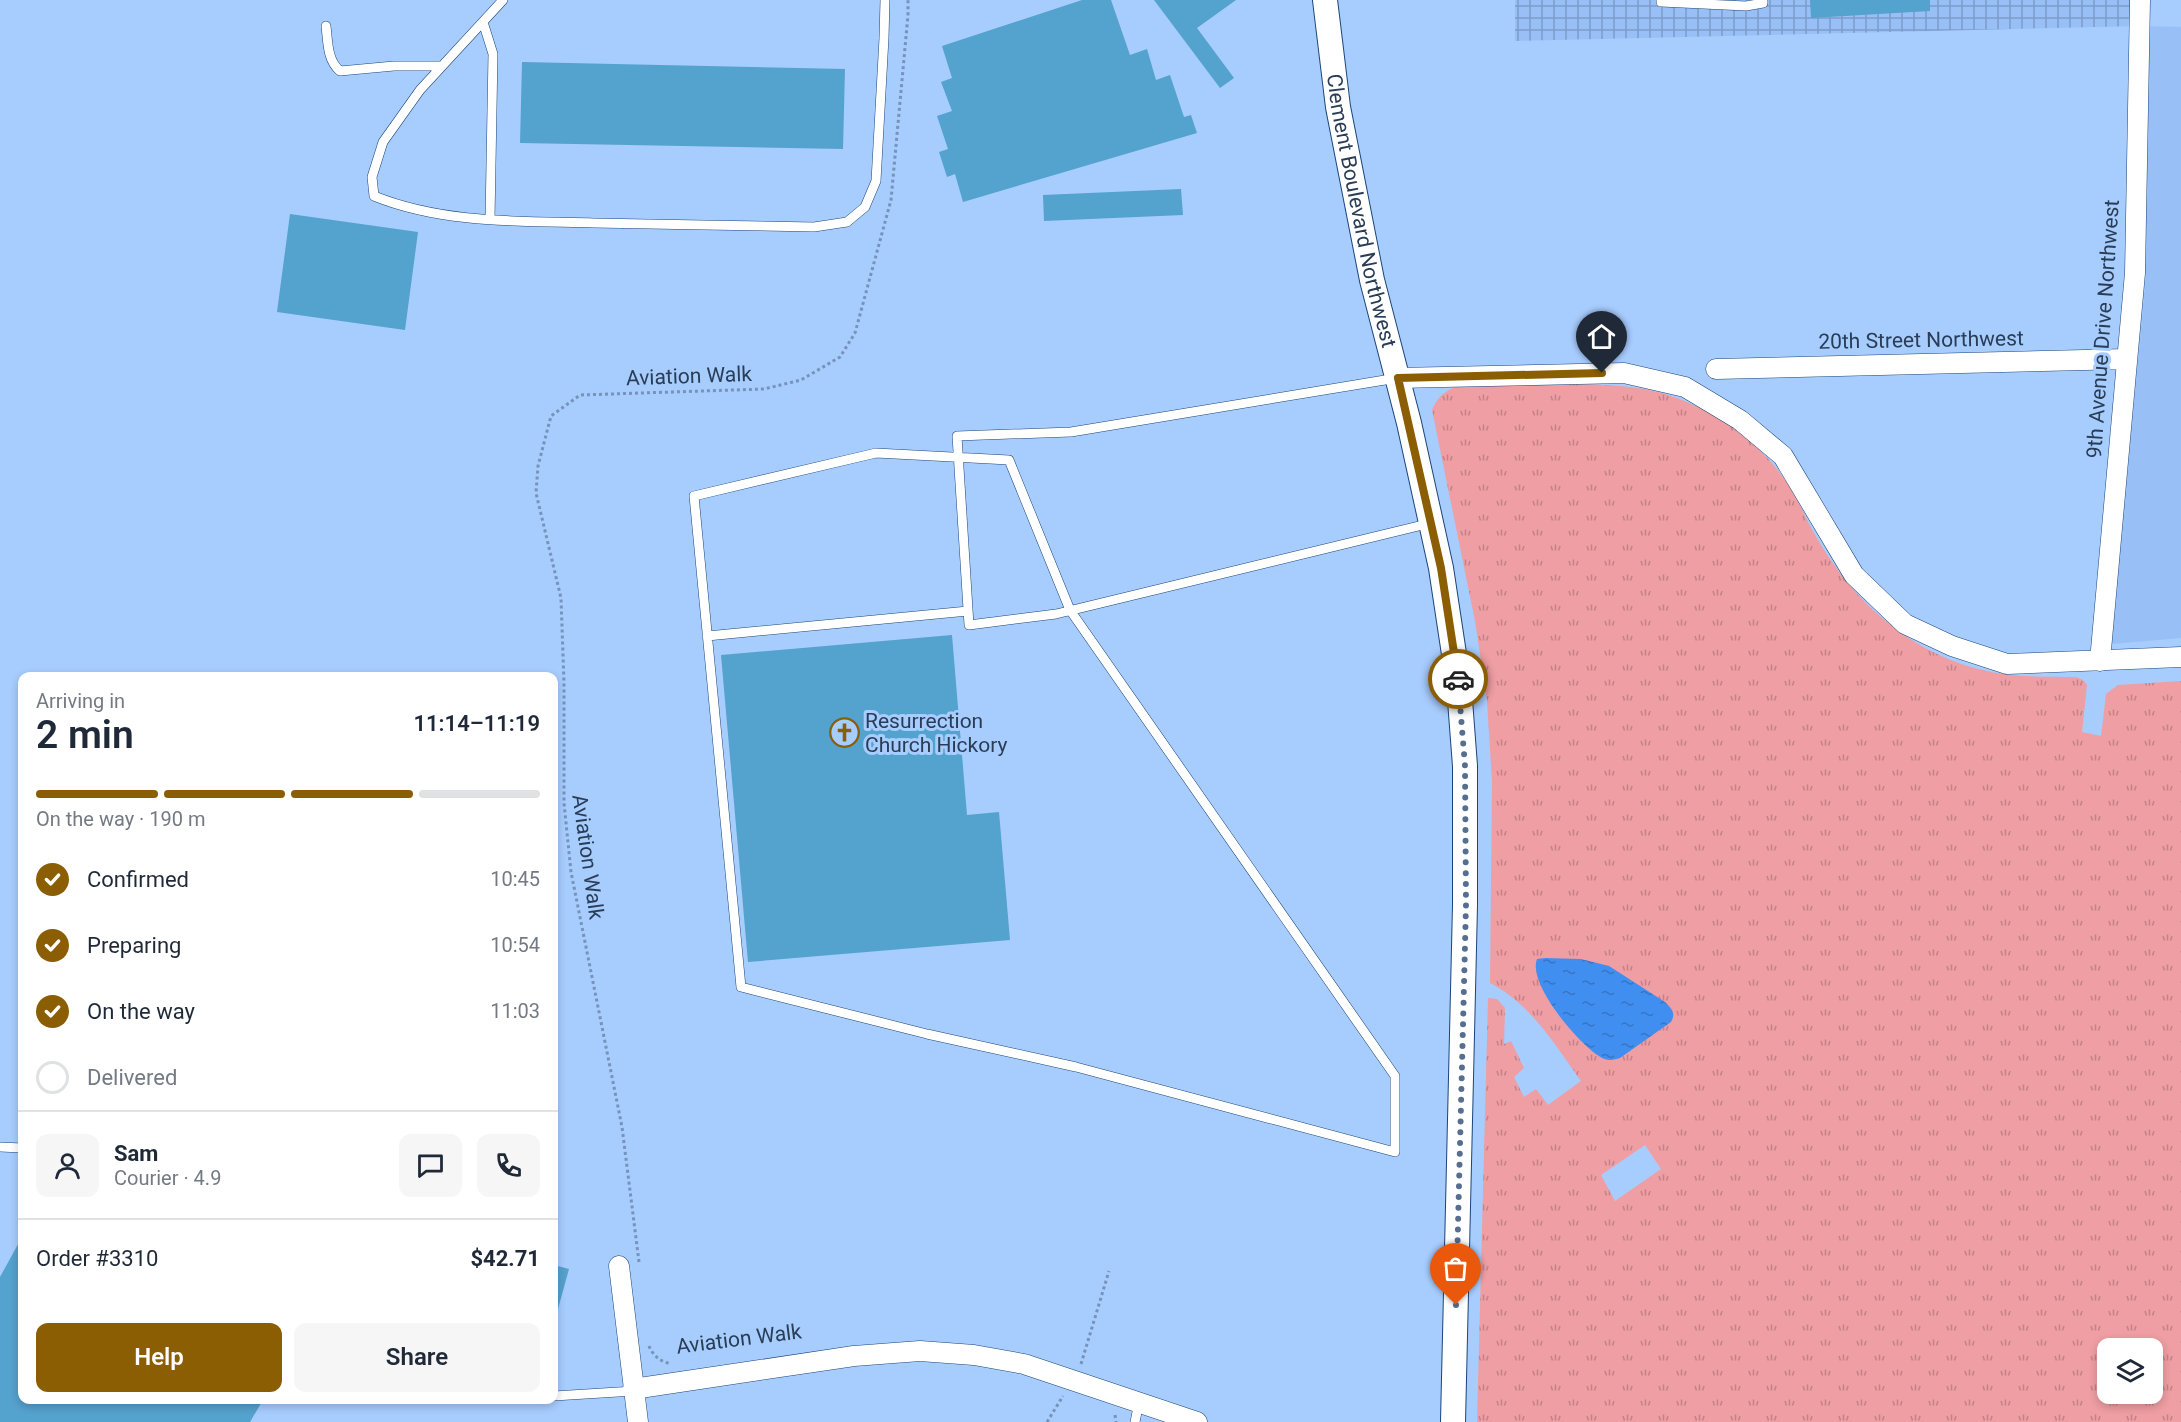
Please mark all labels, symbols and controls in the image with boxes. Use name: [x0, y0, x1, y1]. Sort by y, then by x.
street label: Clement Boulevard Northwest: [1322, 72, 1401, 350]
street label: 9th Avenue Drive Northwest: [2082, 199, 2124, 459]
pin: [1576, 311, 1627, 373]
icon: home: [1585, 320, 1618, 353]
street label: 20th Street Northwest: [1818, 326, 2024, 354]
street label: Aviation Walk: [626, 362, 753, 390]
courier: [1428, 649, 1488, 709]
icon: car: [1442, 663, 1475, 696]
text: Arriving in: [36, 689, 125, 713]
place label: Resurrection Church Hickory: [865, 709, 1008, 757]
text: 11:14–11:19: [413, 711, 540, 736]
text: 2 min: [36, 712, 134, 758]
church icon: Resurrection Church Hickory: [828, 717, 860, 749]
street label: Aviation Walk: [567, 793, 609, 921]
text: On the way · 190 m: [36, 807, 205, 831]
icon: check: [36, 863, 69, 896]
text: Confirmed: [87, 867, 189, 892]
text: 10:45: [490, 867, 540, 891]
icon: check: [36, 929, 69, 962]
text: Preparing: [87, 933, 181, 958]
text: 10:54: [490, 933, 540, 957]
icon: check: [36, 995, 69, 1028]
text: On the way: [87, 999, 195, 1024]
text: 11:03: [490, 999, 540, 1023]
text: Delivered: [87, 1065, 177, 1090]
button: person: [36, 1134, 99, 1197]
button: chat: [399, 1134, 462, 1197]
button: phone: [477, 1134, 540, 1197]
text: Sam: [114, 1141, 158, 1166]
text: Courier · 4.9: [114, 1166, 221, 1190]
pin: [1430, 1243, 1481, 1305]
text: Order #3310: [36, 1246, 158, 1271]
text: $42.71: [471, 1246, 540, 1271]
icon: bag: [1439, 1252, 1472, 1285]
street label: Aviation Walk: [675, 1319, 803, 1359]
button: Help: [36, 1323, 282, 1392]
button: Share: [294, 1323, 540, 1392]
map controls: [2097, 1338, 2163, 1404]
button: layers: [2097, 1338, 2163, 1404]

